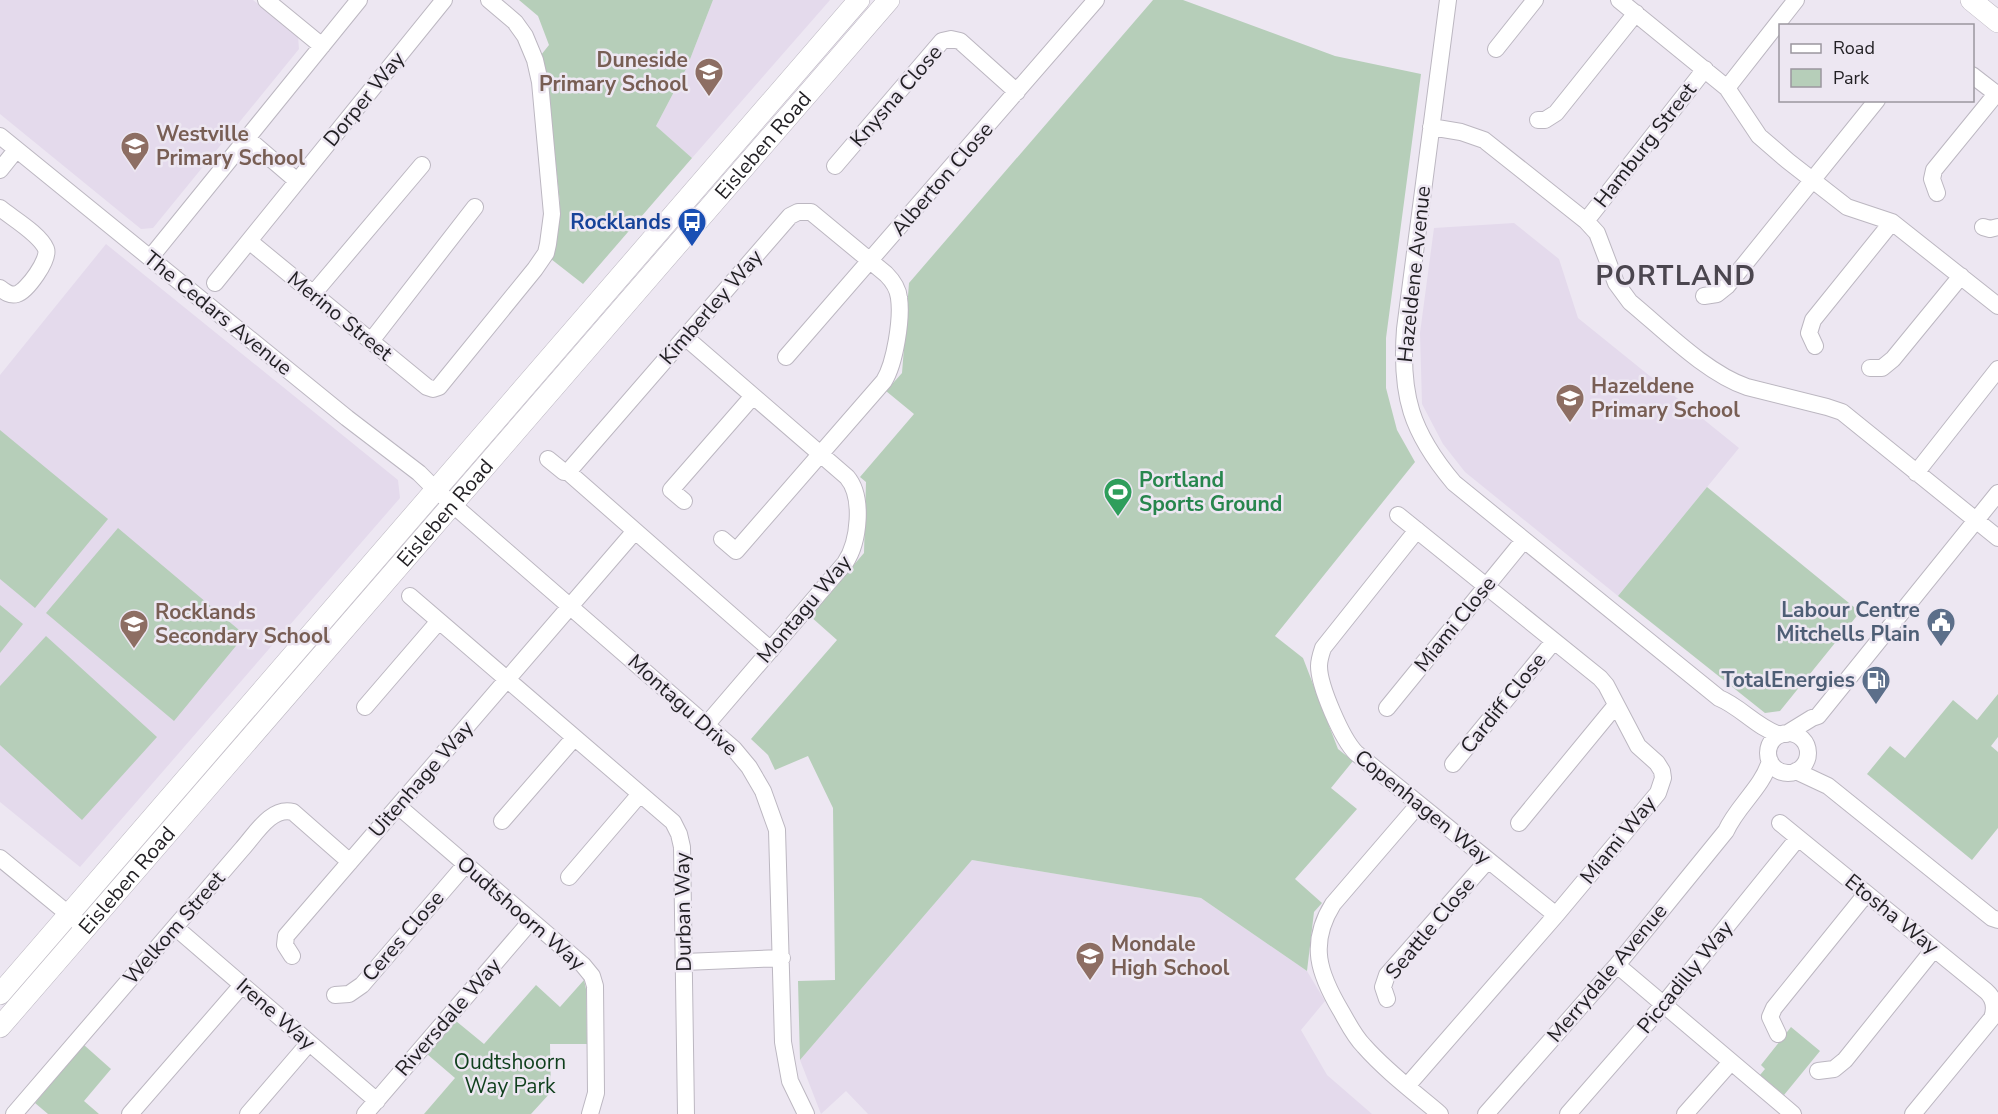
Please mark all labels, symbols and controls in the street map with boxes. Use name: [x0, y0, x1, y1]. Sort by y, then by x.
legend: [1779, 24, 1974, 102]
text: Road: [1833, 36, 1875, 60]
street label: Knysna Close: [844, 39, 948, 153]
street label: Dorper Way: [317, 45, 411, 152]
place label: Duneside Primary School: [539, 46, 688, 98]
school or university icon: Duneside Primary School: [693, 56, 725, 98]
text: Park: [1833, 66, 1870, 90]
street label: Hamburg Street: [1587, 76, 1703, 213]
street label: Eisleben Road: [709, 86, 818, 205]
street label: Alberton Close: [885, 116, 999, 242]
place label: Westville Primary School: [156, 120, 305, 172]
school or university icon: Westville Primary School: [119, 130, 151, 172]
street label: Hazeldene Avenue: [1391, 184, 1437, 364]
bus stop icon: Rocklands: [676, 206, 708, 248]
place label: Rocklands: [570, 208, 671, 236]
street label: Kimberley Way: [653, 243, 769, 371]
street label: The Cedars Avenue: [138, 244, 298, 382]
district label: PORTLAND: [1595, 258, 1757, 295]
street label: Merino Street: [282, 265, 399, 368]
place label: Hazeldene Primary School: [1591, 372, 1740, 424]
school or university icon: Hazeldene Primary School: [1554, 382, 1586, 424]
street label: Eisleben Road: [391, 453, 500, 573]
place label: Portland Sports Ground: [1139, 466, 1282, 518]
sports icon: Portland Sports Ground: [1102, 476, 1134, 518]
street label: Montagu Way: [750, 549, 858, 669]
street label: Miami Close: [1408, 570, 1502, 678]
place label: Labour Centre Mitchells Plain: [1776, 596, 1920, 648]
place label: Rocklands Secondary School: [155, 598, 330, 650]
public building icon: Labour Centre Mitchells Plain: [1925, 606, 1957, 648]
school or university icon: Rocklands Secondary School: [118, 608, 150, 650]
street label: Cardiff Close: [1454, 647, 1552, 759]
street label: Montagu Drive: [622, 648, 744, 762]
fuel station icon: TotalEnergies: [1860, 664, 1892, 706]
place label: TotalEnergies: [1721, 666, 1855, 694]
street label: Uitenhage Way: [362, 715, 480, 843]
street label: Copenhagen Way: [1349, 743, 1497, 871]
street label: Miami Way: [1574, 790, 1662, 890]
street label: Eisleben Road: [72, 820, 181, 940]
street label: Oudtshoorn Way: [451, 849, 591, 977]
street label: Durban Way: [668, 852, 698, 972]
street label: Welkom Street: [117, 865, 232, 991]
street label: Etosha Way: [1839, 867, 1945, 961]
street label: Seattle Close: [1379, 871, 1481, 985]
street label: Ceres Close: [356, 885, 450, 987]
street label: Merrydale Avenue: [1541, 898, 1673, 1048]
street label: Piccadilly Way: [1631, 915, 1739, 1039]
place label: Mondale High School: [1111, 930, 1230, 982]
school or university icon: Mondale High School: [1074, 940, 1106, 982]
street label: Riversdale Way: [389, 952, 507, 1082]
street label: Irene Way: [231, 972, 322, 1056]
park label: Oudtshoorn Way Park: [454, 1048, 566, 1100]

